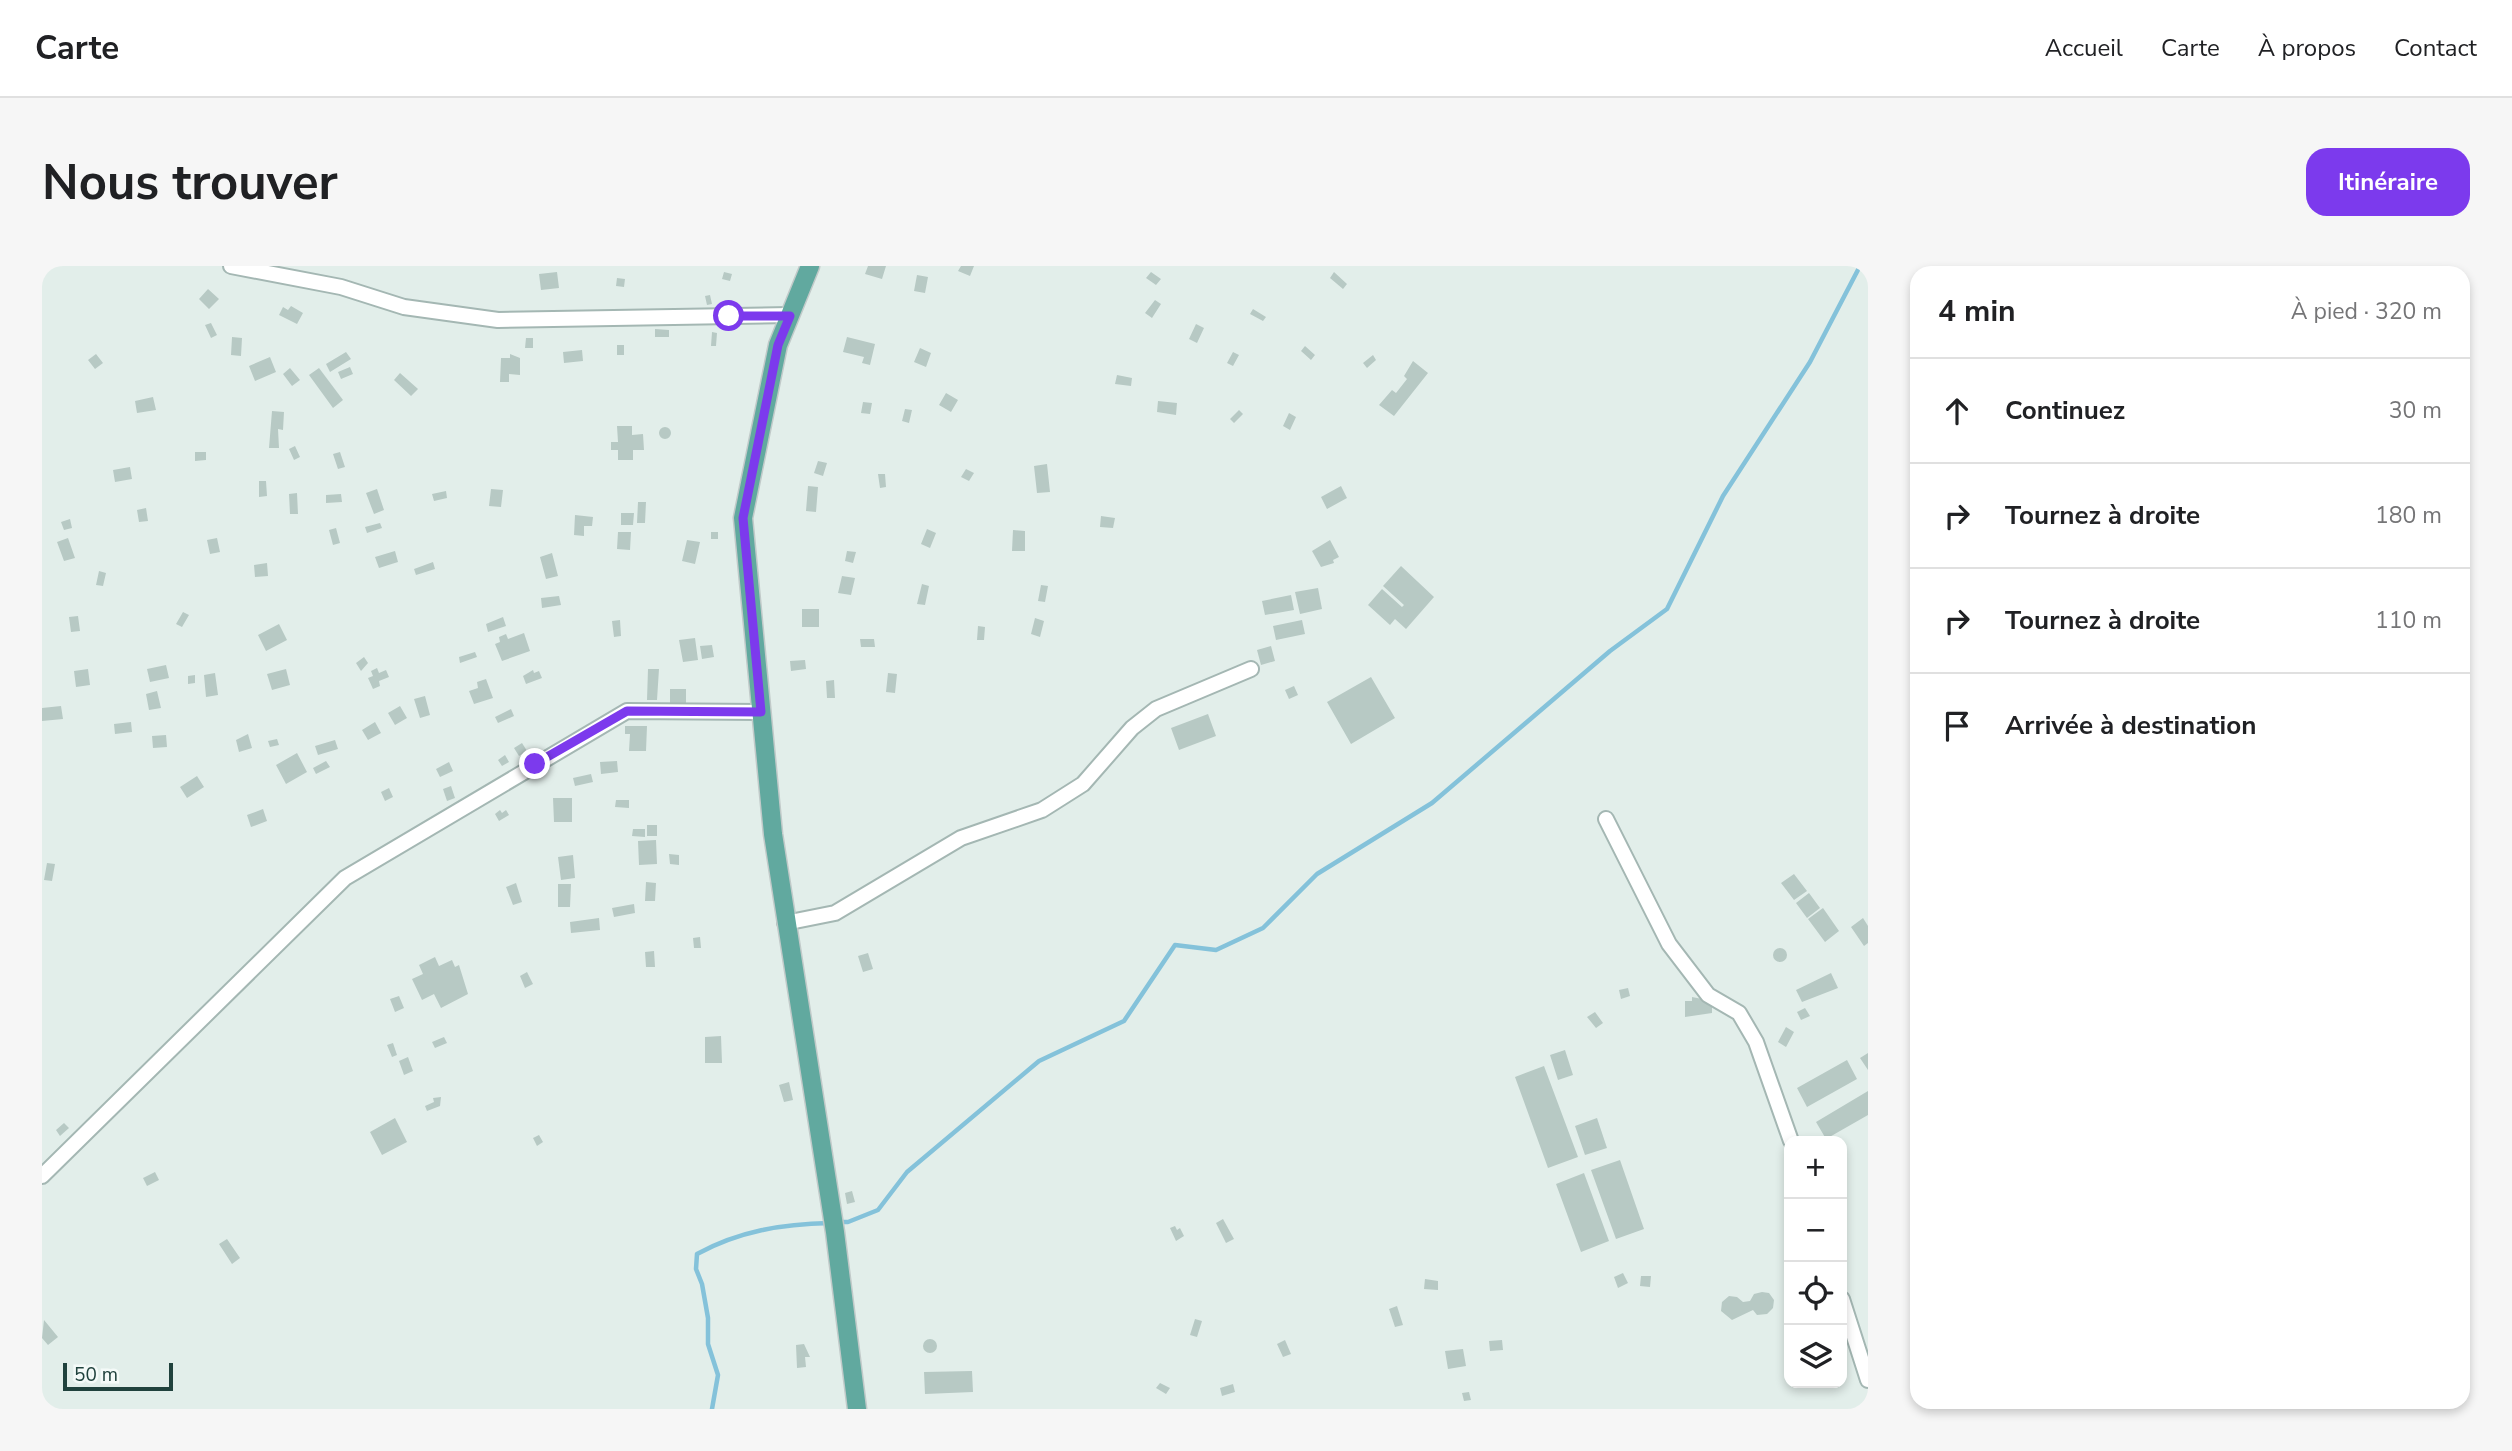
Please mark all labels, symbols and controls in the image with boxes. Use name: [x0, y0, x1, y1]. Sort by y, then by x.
text: Carte: [35, 26, 119, 71]
text: Accueil: [2045, 32, 2123, 64]
text: Carte: [2161, 32, 2220, 64]
text: À propos: [2258, 32, 2356, 64]
text: Contact: [2394, 32, 2477, 64]
button: Itinéraire: [2306, 148, 2470, 216]
text: Nous trouver: [42, 149, 338, 216]
text: 4 min: [1938, 291, 2016, 332]
text: À pied · 320 m: [2291, 296, 2442, 327]
route start: [713, 300, 744, 331]
icon: ahead: [1938, 392, 1976, 430]
text: Continuez: [2005, 393, 2125, 428]
text: 30 m: [2389, 395, 2442, 426]
icon: right: [1938, 497, 1976, 535]
text: Tournez à droite: [2005, 498, 2200, 533]
text: 180 m: [2375, 500, 2442, 531]
icon: right: [1938, 602, 1976, 640]
text: Tournez à droite: [2005, 603, 2200, 638]
text: 110 m: [2375, 605, 2442, 636]
icon: arrive: [1938, 707, 1976, 745]
text: Arrivée à destination: [2005, 708, 2256, 743]
route end: [519, 748, 550, 779]
map controls: [1784, 1136, 1847, 1388]
button: +: [1784, 1136, 1847, 1199]
button: −: [1784, 1199, 1847, 1262]
button: locate: [1784, 1262, 1847, 1325]
button: layers: [1784, 1325, 1847, 1388]
scale bar: [63, 1360, 173, 1392]
text: 50 m: [74, 1362, 118, 1388]

